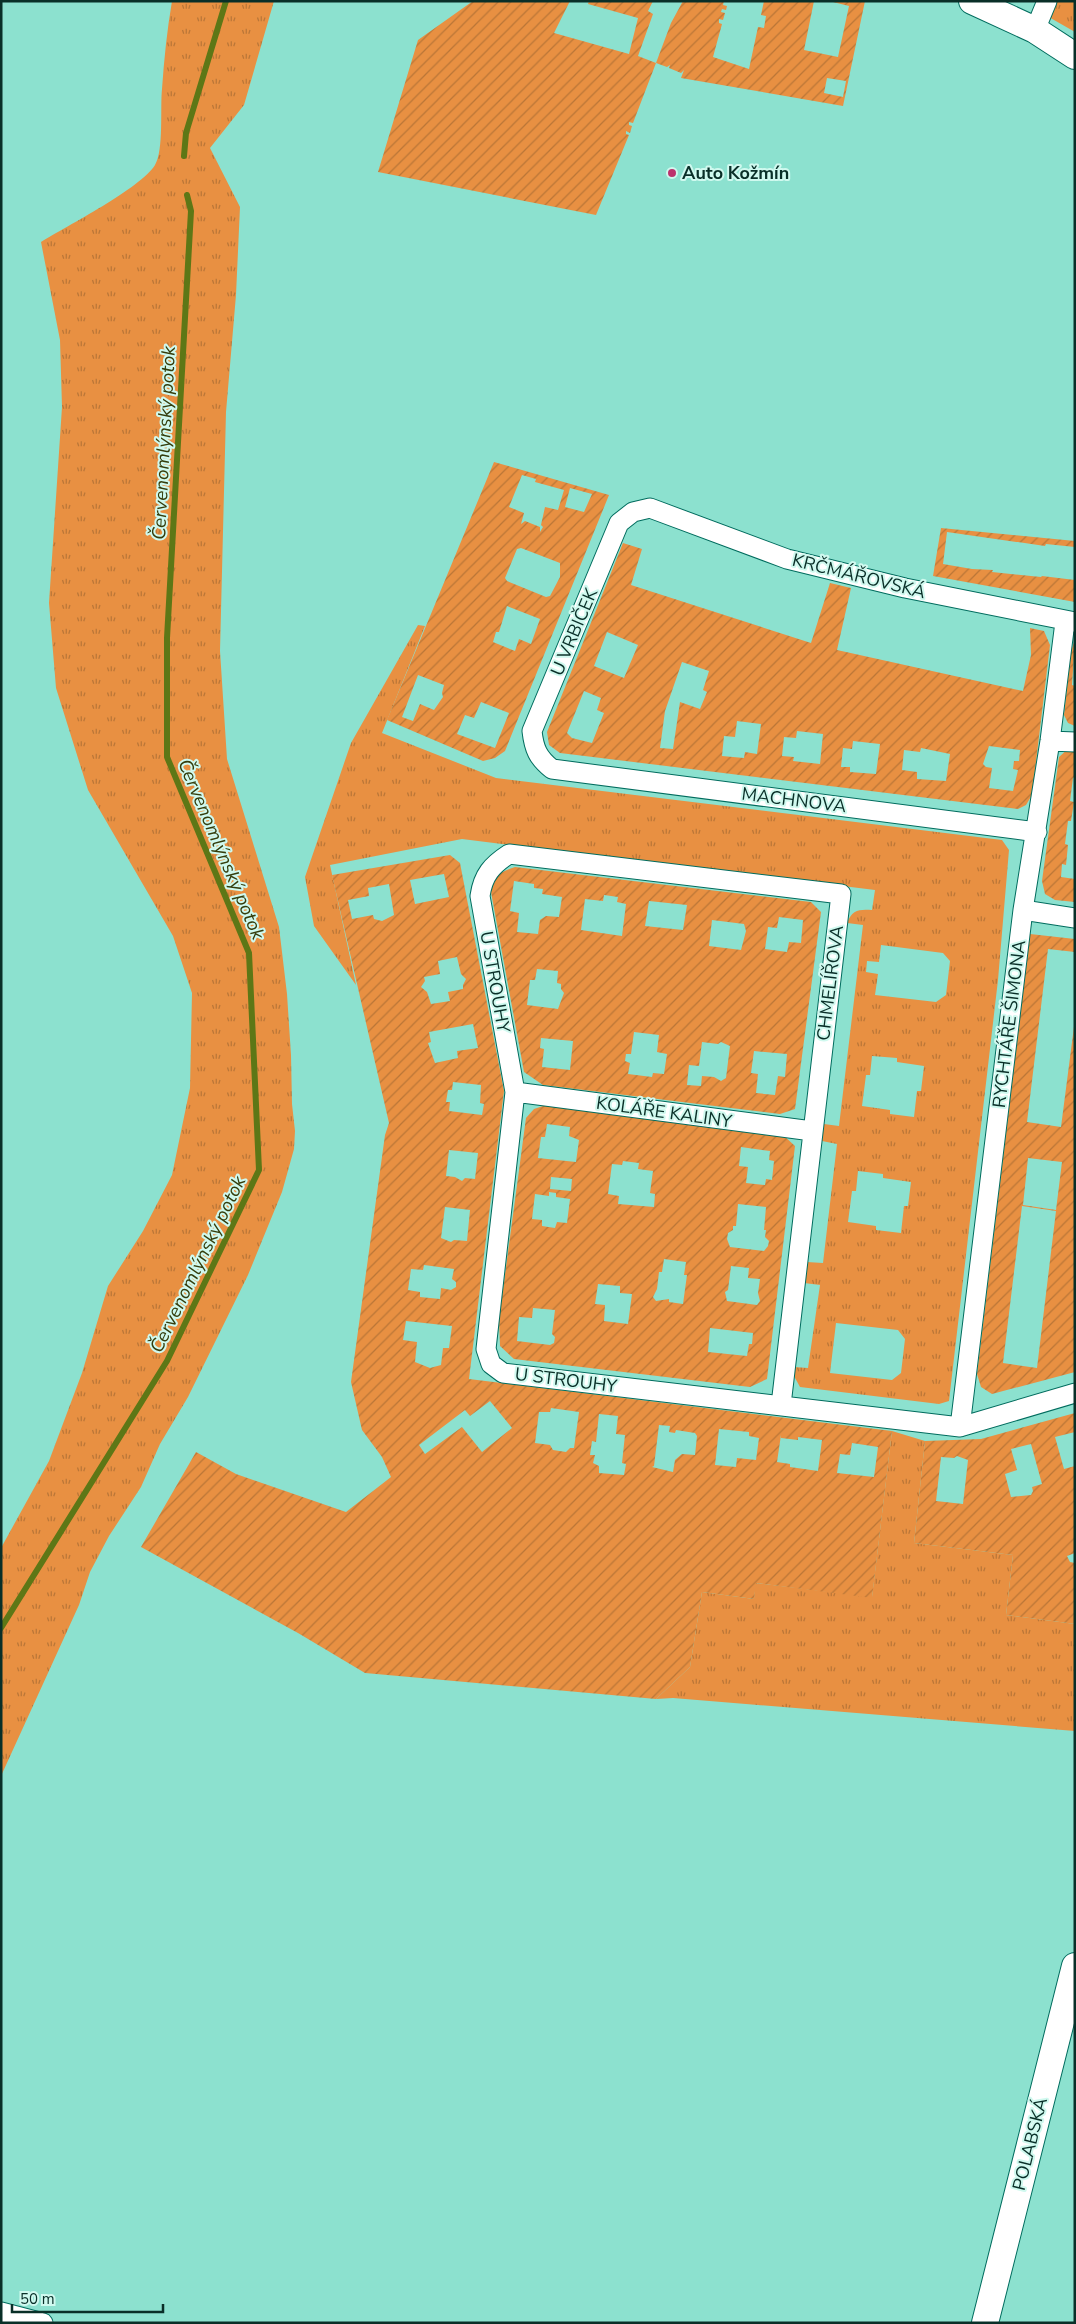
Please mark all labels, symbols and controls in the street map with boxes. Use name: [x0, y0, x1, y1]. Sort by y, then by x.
place label: Auto Kožmín: [682, 161, 789, 185]
marker: Auto Kožmín: [666, 167, 678, 179]
water label: Červenomlýnský potok: [146, 345, 182, 541]
street label: KRČMÁŘOVSKÁ: [790, 548, 928, 604]
street label: U VRBIČEK: [545, 584, 603, 679]
water label: Červenomlýnský potok: [171, 755, 271, 944]
street label: MACHNOVA: [740, 782, 848, 818]
street label: CHMELÍŘOVA: [811, 924, 849, 1042]
street label: U STROUHY: [474, 929, 516, 1035]
street label: RYCHTÁŘE ŠIMONA: [987, 939, 1031, 1109]
street label: KOLÁŘE KALINY: [595, 1091, 734, 1133]
water label: Červenomlýnský potok: [144, 1171, 252, 1357]
street label: U STROUHY: [514, 1362, 619, 1398]
street label: POLABSKÁ: [1007, 2095, 1053, 2193]
scale bar: [12, 2282, 164, 2314]
text: 50 m: [20, 2289, 55, 2309]

